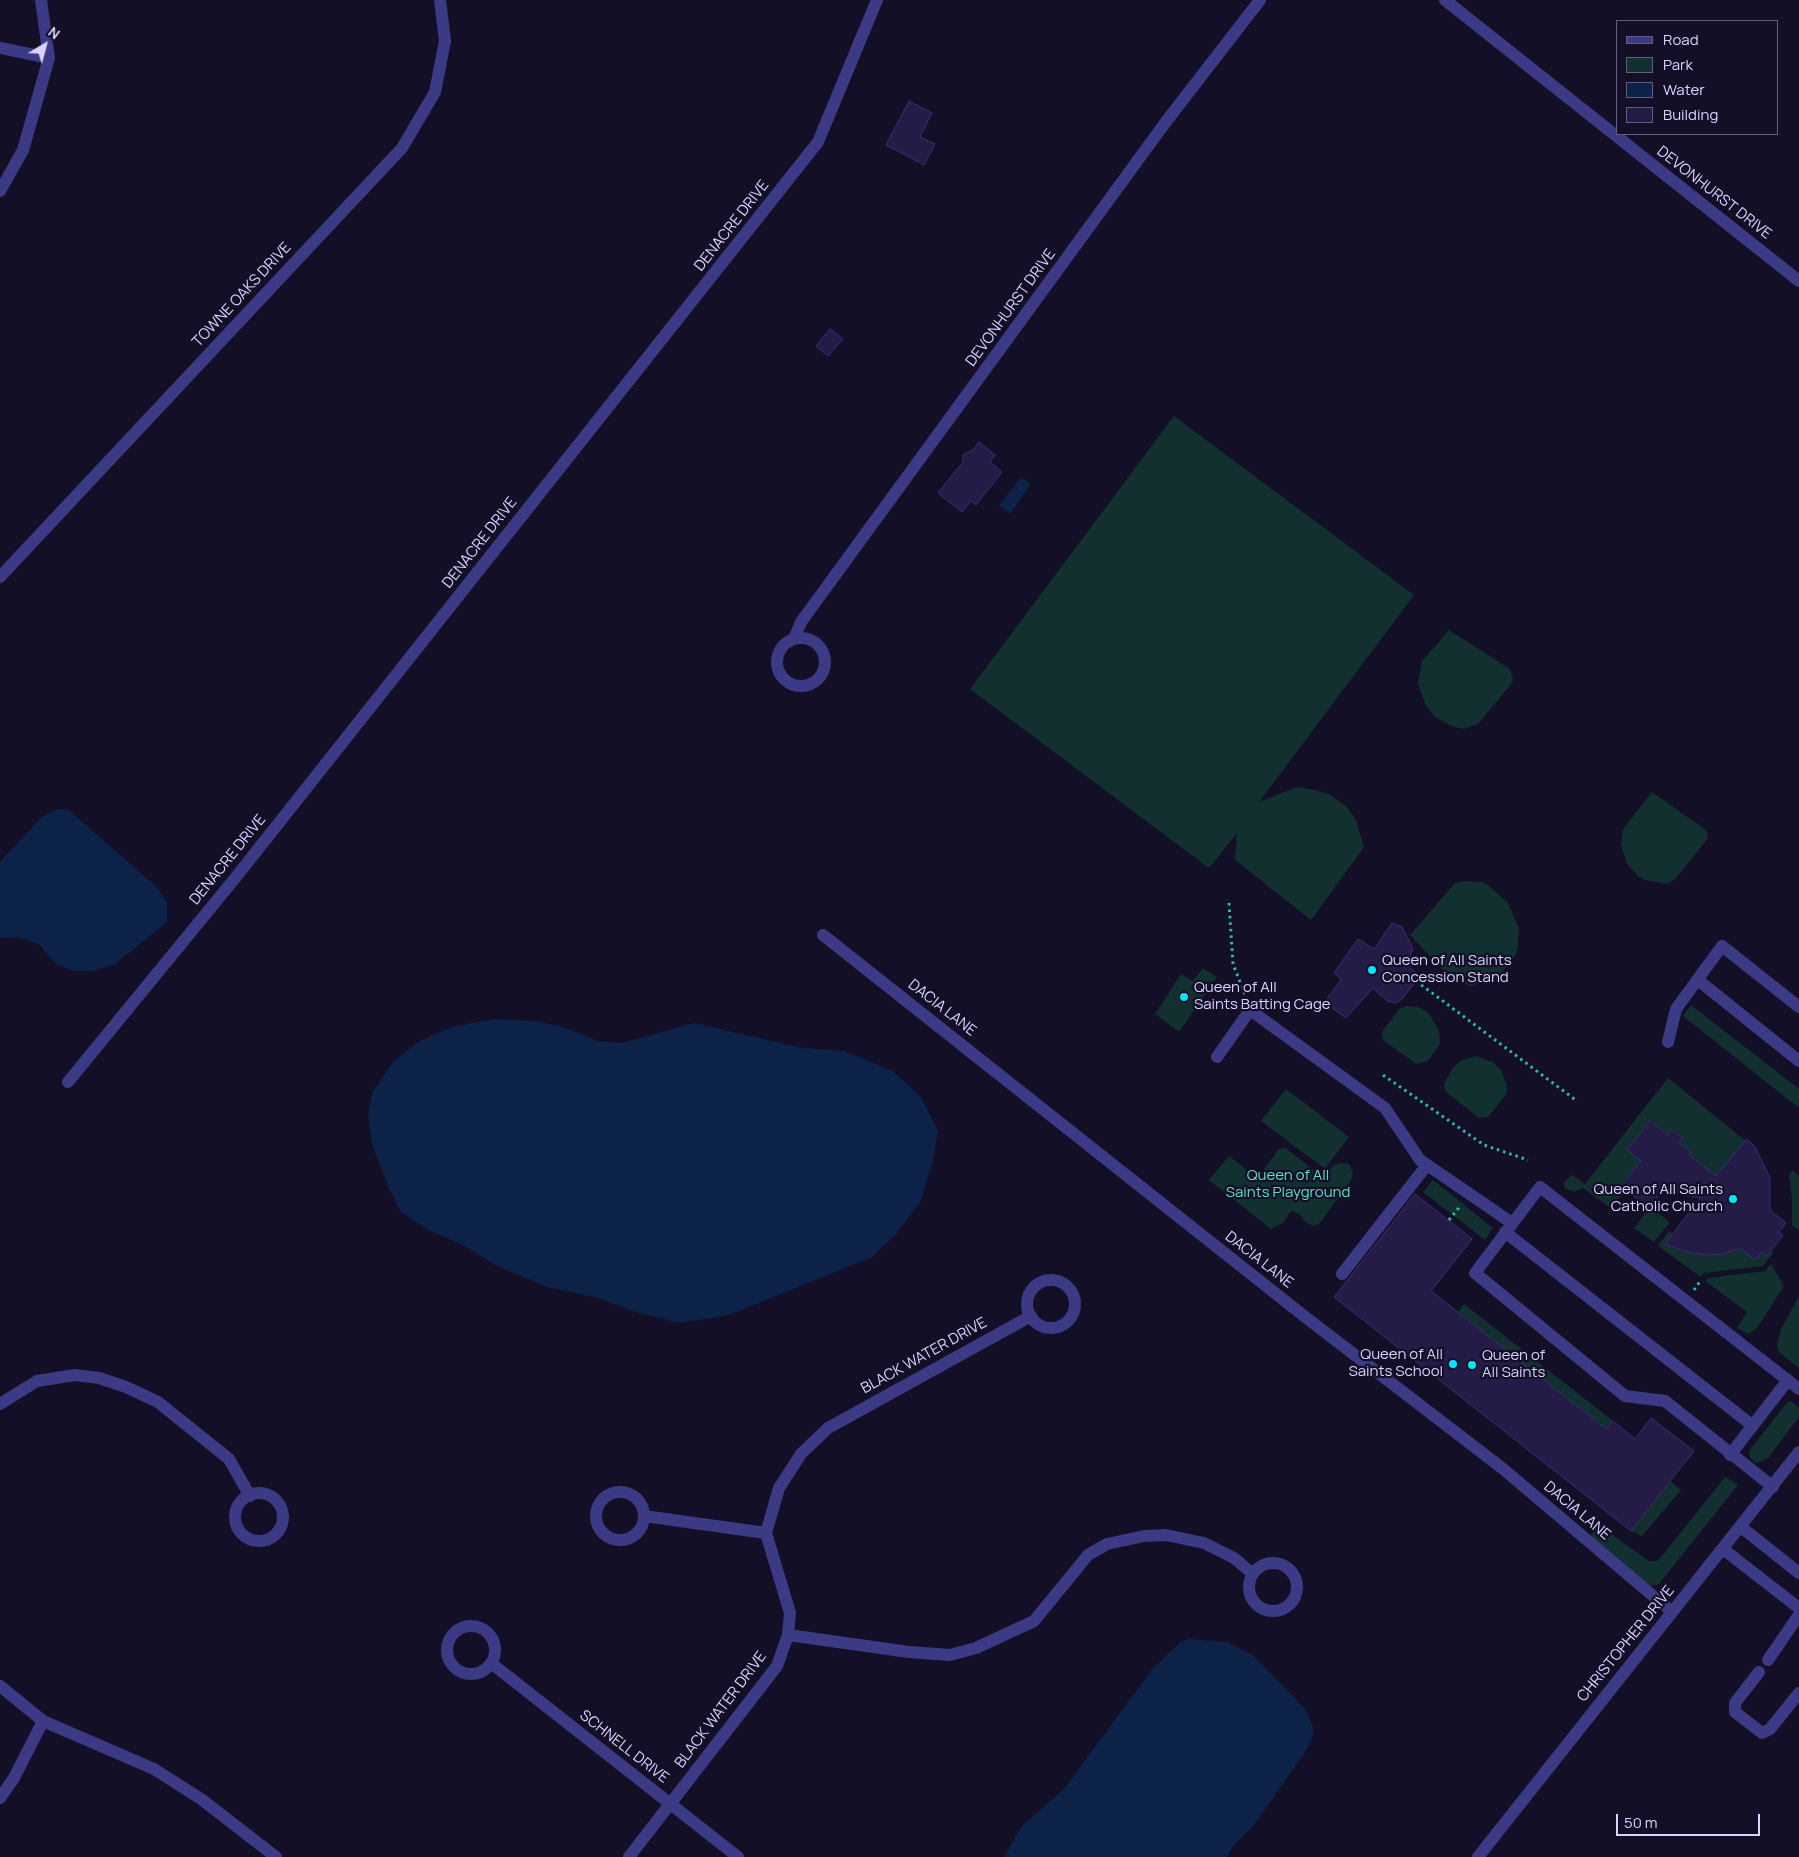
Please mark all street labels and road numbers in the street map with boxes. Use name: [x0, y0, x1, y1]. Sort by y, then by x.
street label: DEVONHURST DRIVE: [1653, 143, 1775, 243]
street label: DENACRE DRIVE: [691, 177, 773, 275]
street label: TOWNE OAKS DRIVE: [189, 239, 295, 351]
street label: DEVONHURST DRIVE: [962, 246, 1060, 370]
street label: DENACRE DRIVE: [439, 494, 521, 592]
street label: DENACRE DRIVE: [186, 811, 270, 909]
street label: DACIA LANE: [904, 976, 980, 1040]
street label: DACIA LANE: [1221, 1228, 1297, 1292]
street label: BLACK WATER DRIVE: [858, 1314, 990, 1398]
street label: DACIA LANE: [1540, 1478, 1614, 1544]
street label: CHRISTOPHER DRIVE: [1574, 1582, 1678, 1706]
street label: BLACK WATER DRIVE: [671, 1648, 771, 1772]
street label: SCHNELL DRIVE: [576, 1707, 672, 1787]

